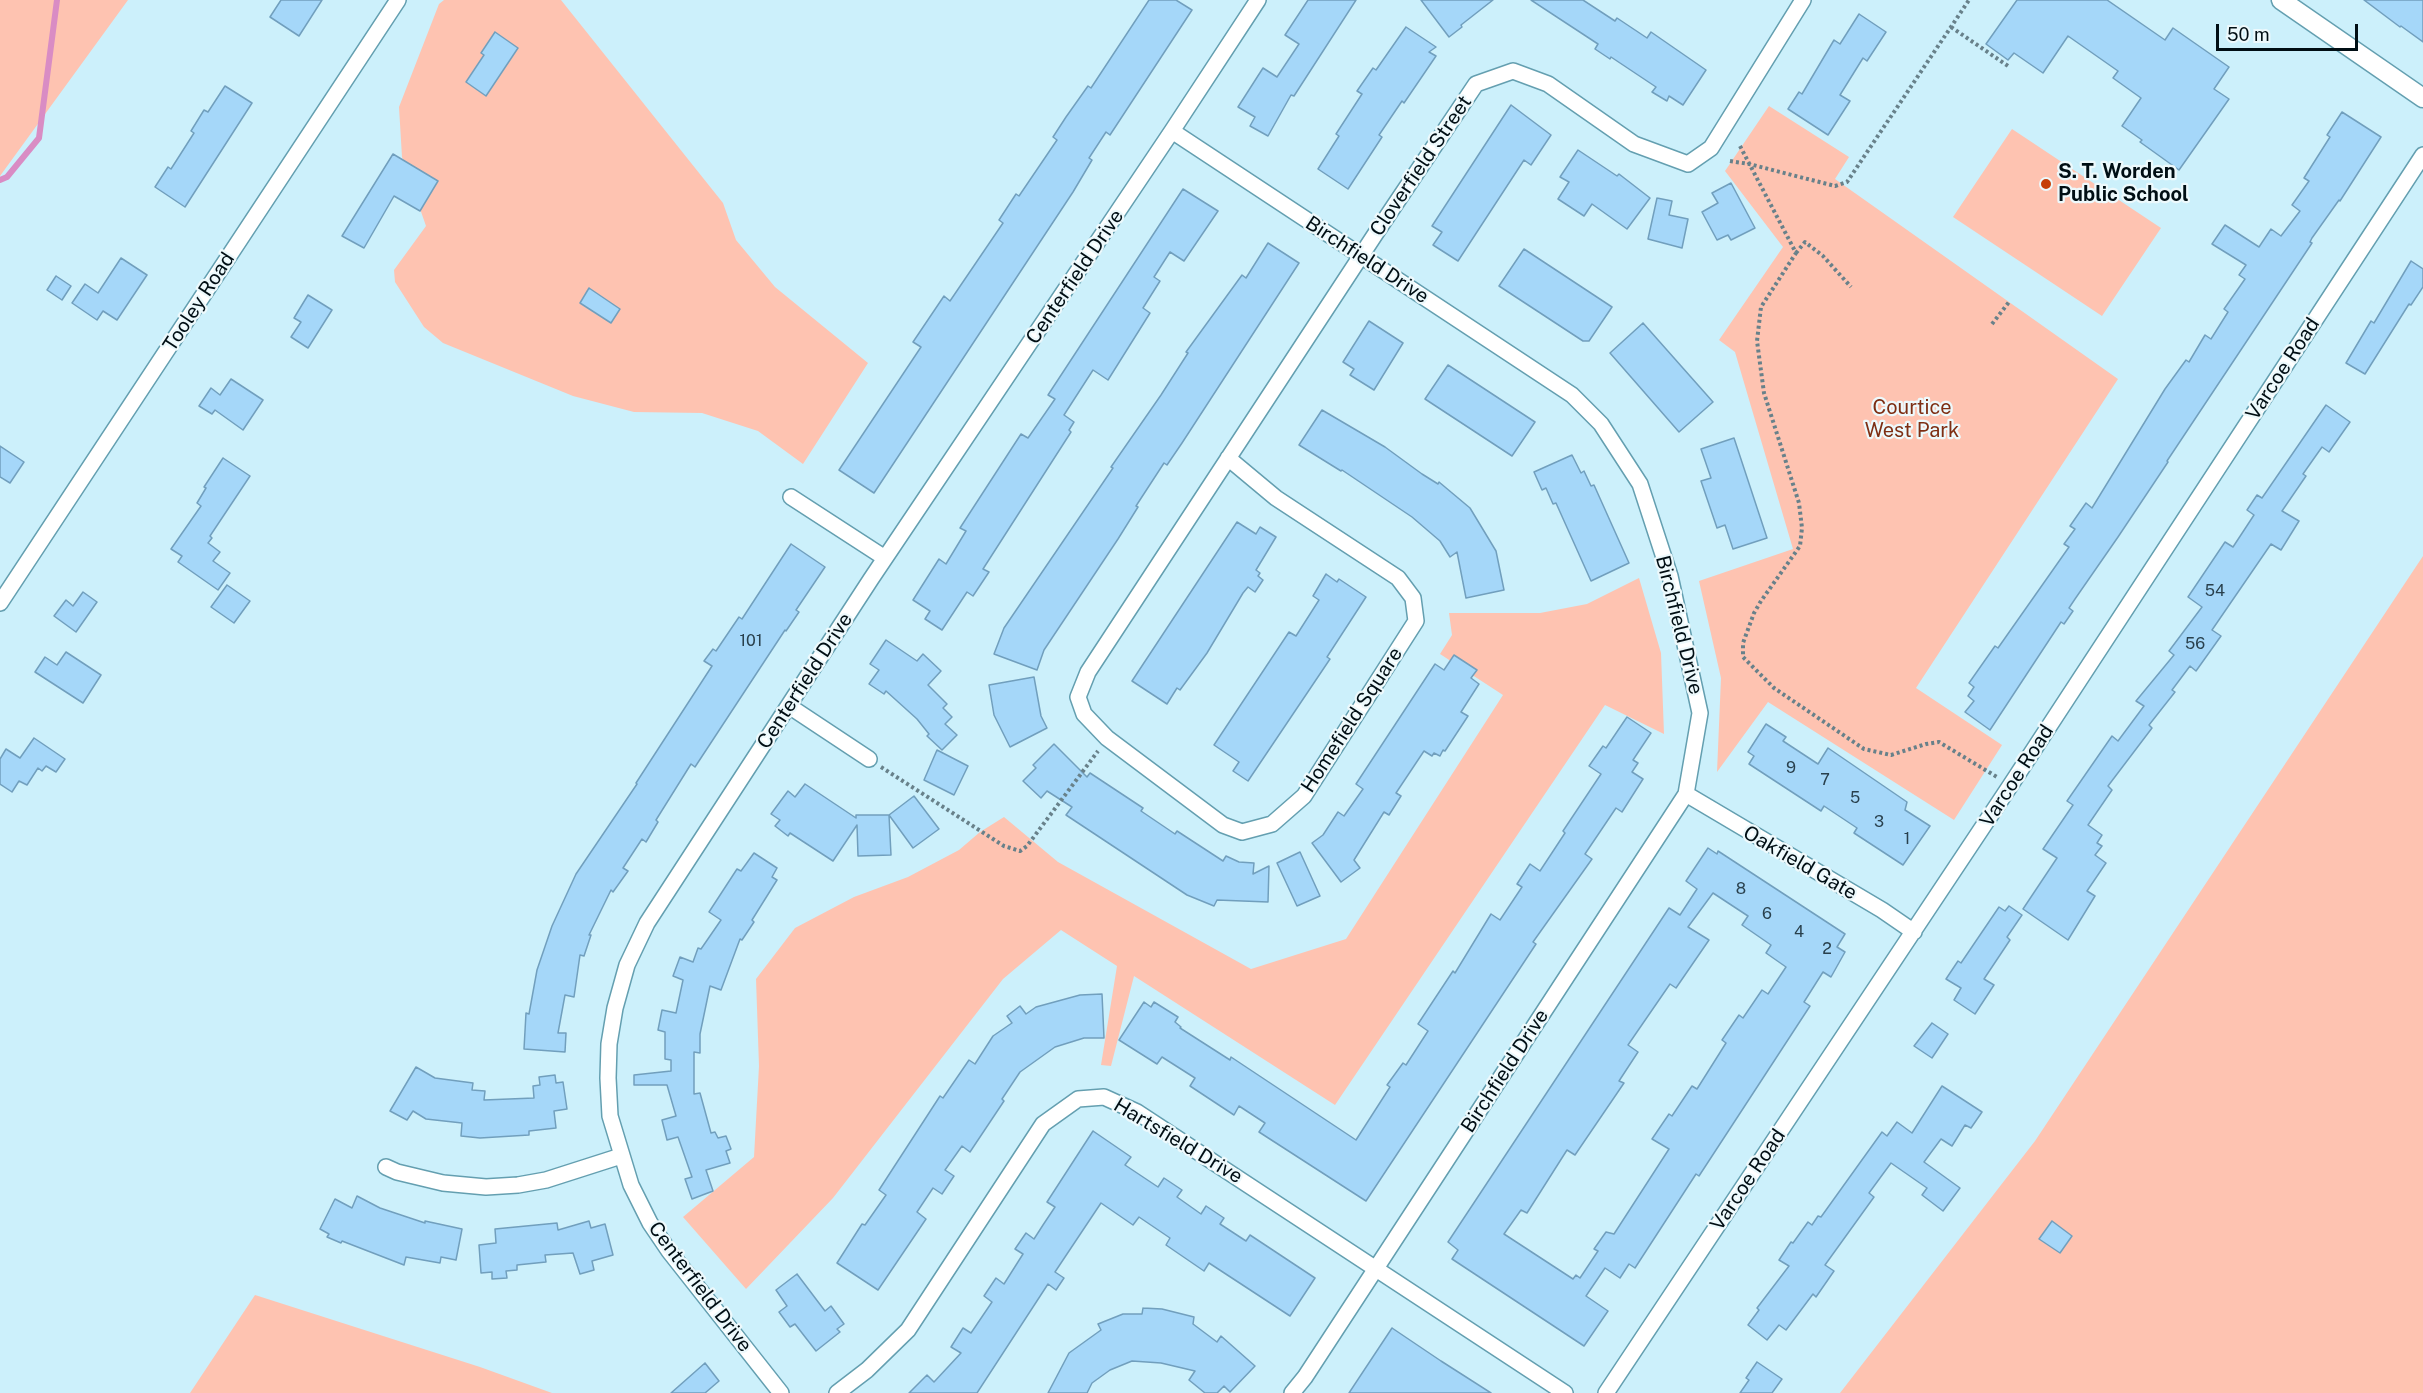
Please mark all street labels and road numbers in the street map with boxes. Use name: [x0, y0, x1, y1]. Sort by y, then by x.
street label: Cloverfield Street: [1365, 91, 1477, 241]
street label: Centerfield Drive: [1021, 205, 1129, 349]
street label: Birchfield Drive: [1301, 211, 1433, 309]
street label: Tooley Road: [158, 248, 240, 356]
street label: Varcoe Road: [2241, 313, 2325, 425]
street label: Birchfield Drive: [1650, 553, 1708, 697]
street label: Centerfield Drive: [752, 609, 858, 753]
street label: Homefield Square: [1296, 643, 1408, 797]
street label: Varcoe Road: [1975, 720, 2059, 832]
street label: Oakfield Gate: [1739, 821, 1861, 905]
street label: Birchfield Drive: [1456, 1005, 1554, 1137]
street label: Hartsfield Drive: [1109, 1093, 1247, 1189]
street label: Varcoe Road: [1705, 1125, 1791, 1235]
street label: Centerfield Drive: [643, 1217, 757, 1357]

